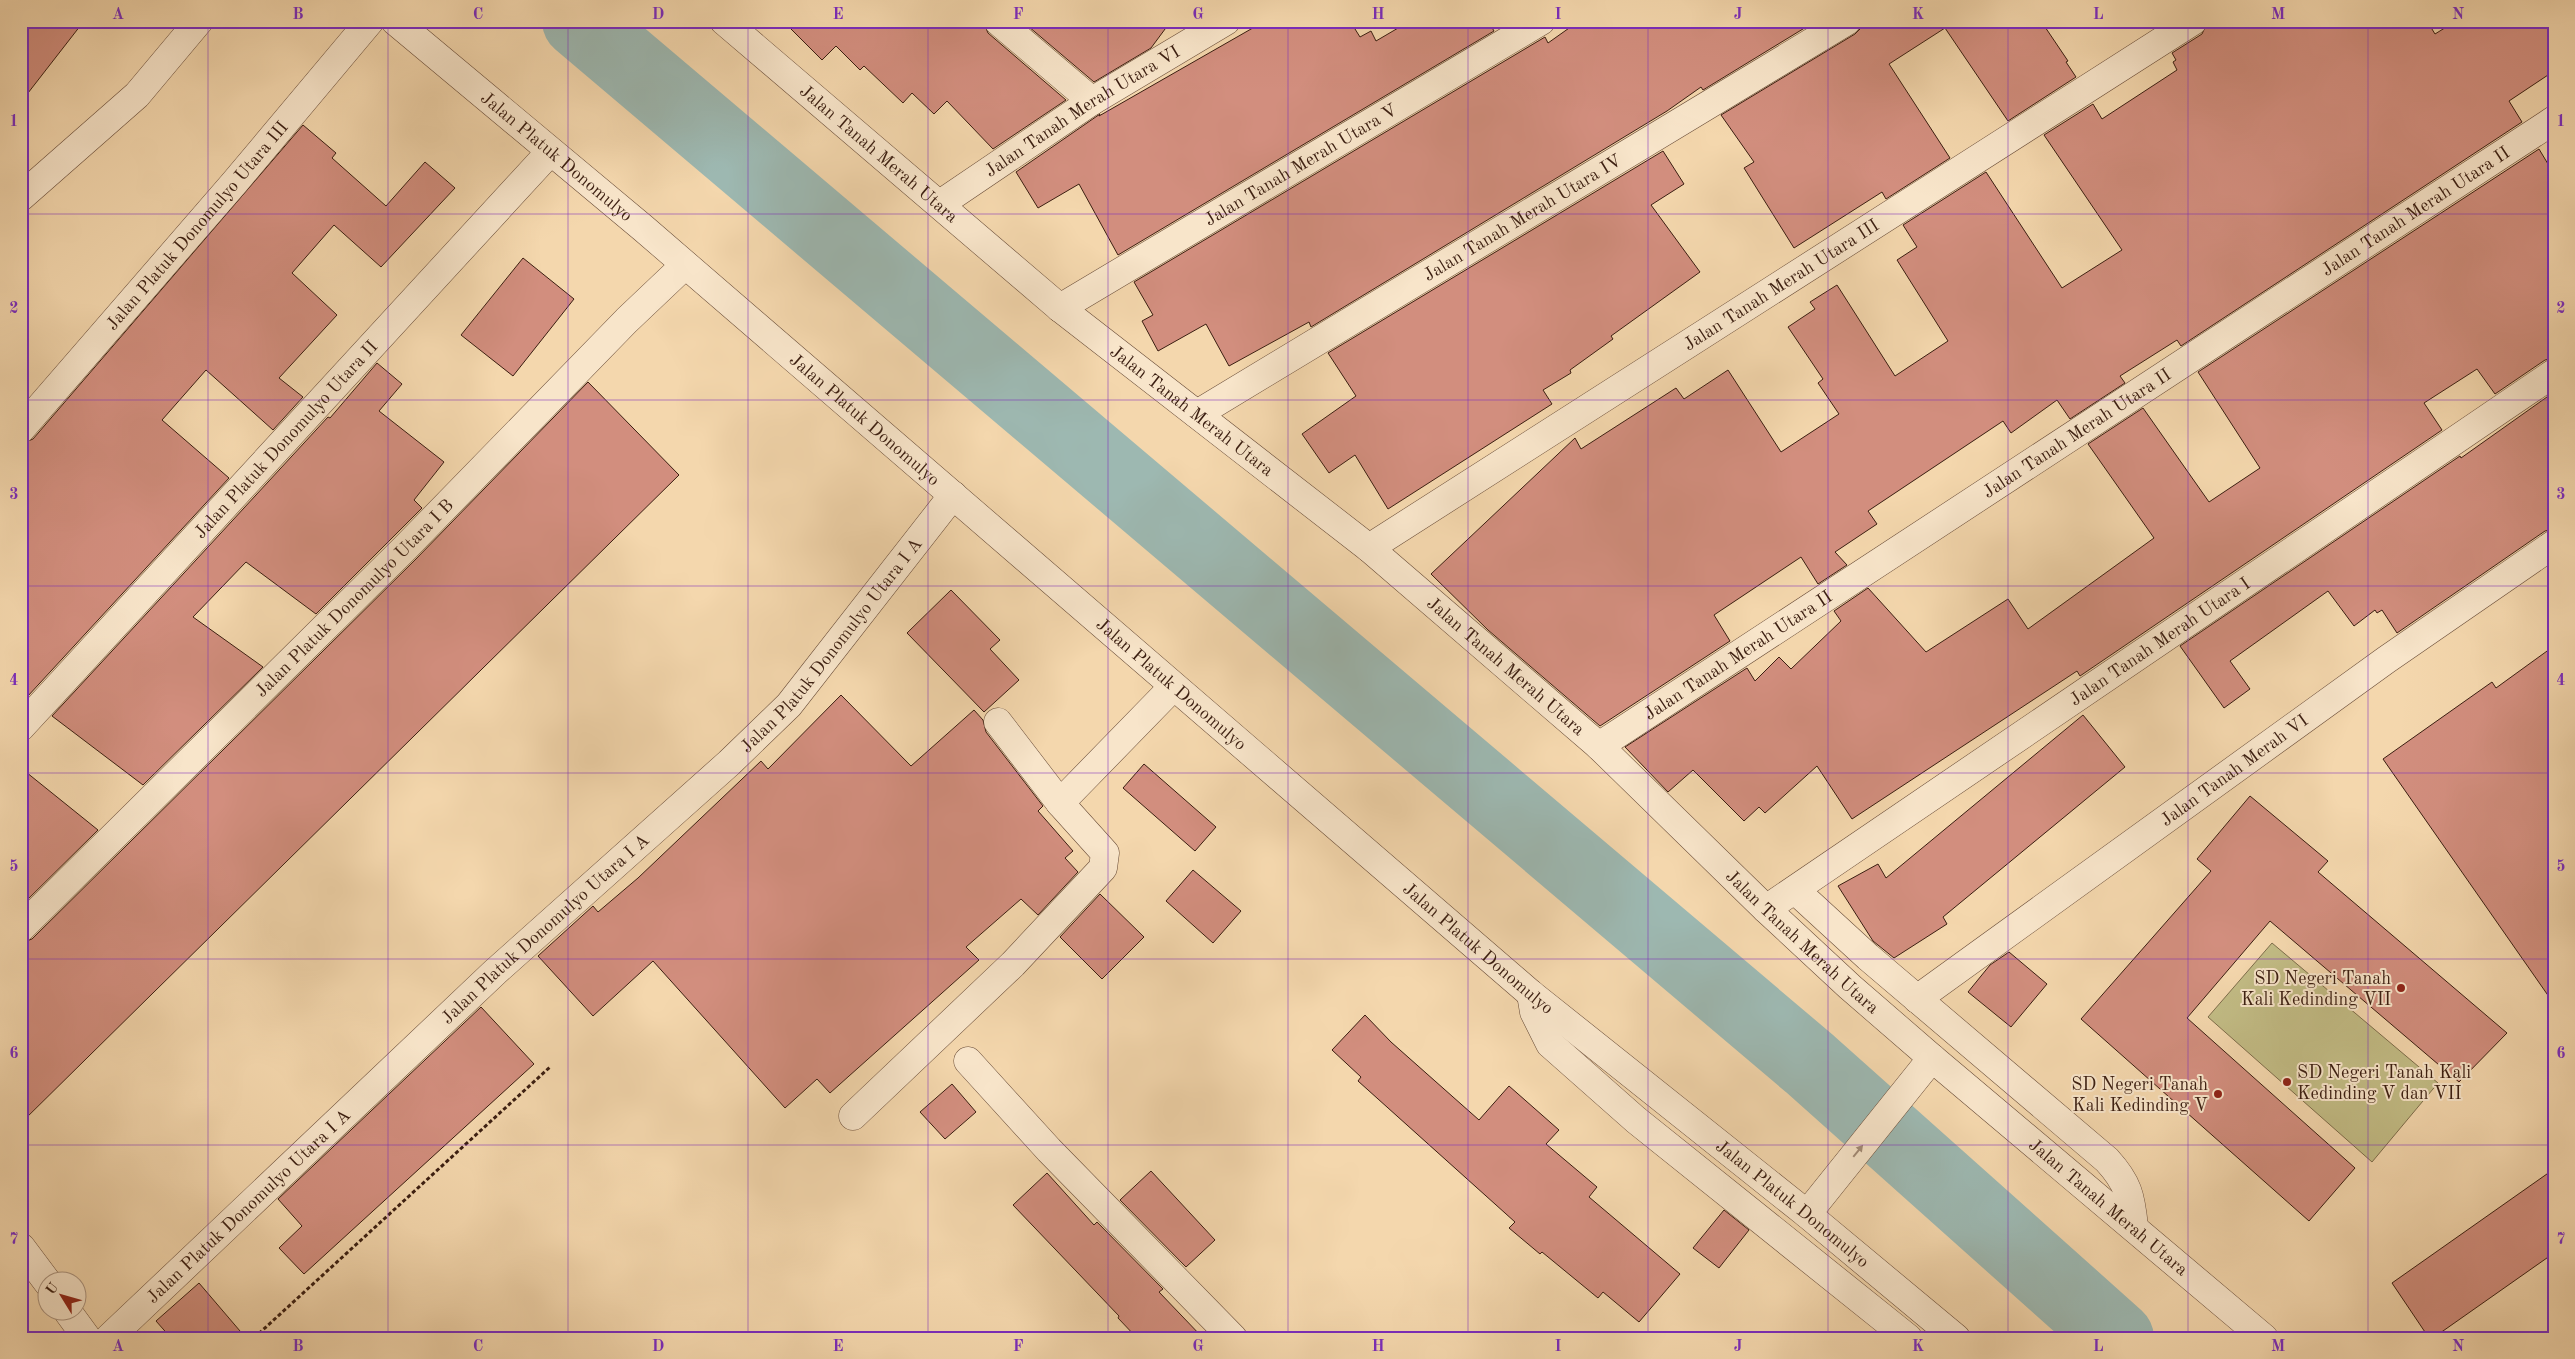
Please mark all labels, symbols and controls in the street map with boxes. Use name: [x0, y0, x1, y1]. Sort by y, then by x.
text: A: [112, 7, 124, 23]
text: B: [292, 7, 304, 23]
text: C: [473, 7, 483, 23]
text: D: [652, 7, 664, 23]
text: E: [832, 7, 844, 23]
text: F: [1013, 7, 1024, 23]
text: G: [1192, 7, 1204, 23]
text: H: [1371, 7, 1385, 23]
text: I: [1554, 7, 1562, 23]
text: J: [1734, 7, 1743, 23]
text: K: [1912, 7, 1924, 23]
text: L: [2093, 7, 2104, 23]
text: M: [2271, 7, 2285, 23]
text: N: [2452, 7, 2465, 23]
street label: Jalan Tanah Merah Utara VI: [982, 43, 1183, 181]
street label: Jalan Tanah Merah Utara: [796, 82, 961, 227]
street label: Jalan Platuk Donomulyo: [477, 89, 636, 225]
street label: Jalan Tanah Merah Utara V: [1202, 101, 1400, 230]
text: 1: [9, 114, 19, 130]
text: 1: [2556, 114, 2566, 130]
street label: Jalan Platuk Donomulyo Utara III: [103, 118, 292, 334]
street label: Jalan Tanah Merah Utara II: [2319, 144, 2513, 280]
street label: Jalan Tanah Merah Utara IV: [1421, 152, 1625, 285]
street label: Jalan Tanah Merah Utara III: [1681, 216, 1882, 354]
text: 2: [9, 301, 19, 317]
text: 2: [2556, 301, 2566, 317]
street label: Jalan Platuk Donomulyo Utara II: [191, 338, 382, 542]
street label: Jalan Tanah Merah Utara: [1106, 342, 1277, 480]
street label: Jalan Platuk Donomulyo: [786, 351, 943, 490]
street label: Jalan Tanah Merah Utara II: [1980, 366, 2174, 502]
text: 3: [9, 487, 19, 503]
text: 3: [2556, 487, 2566, 503]
street label: Jalan Platuk Donomulyo Utara I B: [252, 496, 457, 701]
street label: Jalan Platuk Donomulyo Utara I A: [738, 535, 926, 756]
street label: Jalan Tanah Merah Utara I: [2067, 575, 2254, 710]
street label: Jalan Tanah Merah Utara II: [1641, 588, 1836, 724]
street label: Jalan Tanah Merah Utara: [1423, 594, 1588, 739]
street label: Jalan Platuk Donomulyo: [1092, 615, 1249, 754]
text: 4: [9, 673, 19, 689]
text: 4: [2556, 673, 2566, 689]
street label: Jalan Tanah Merah VI: [2157, 712, 2311, 830]
street label: Jalan Platuk Donomulyo Utara I A: [438, 831, 653, 1028]
text: 5: [9, 859, 19, 875]
text: 5: [2556, 859, 2566, 875]
street label: Jalan Tanah Merah Utara: [1722, 867, 1882, 1018]
street label: Jalan Platuk Donomulyo: [1399, 880, 1556, 1018]
place label: SD Negeri Tanah Kali Kedinding VII: [2241, 970, 2391, 1009]
marker: SD Negeri Tanah Kali Kedinding VII: [2395, 982, 2407, 994]
text: 6: [9, 1046, 19, 1062]
text: 6: [2556, 1046, 2566, 1062]
place label: SD Negeri Tanah Kali Kedinding V dan VII: [2297, 1064, 2471, 1103]
place label: SD Negeri Tanah Kali Kedinding V: [2071, 1076, 2208, 1115]
marker: SD Negeri Tanah Kali Kedinding V dan VII: [2281, 1076, 2293, 1088]
marker: SD Negeri Tanah Kali Kedinding V: [2212, 1088, 2224, 1100]
street label: Jalan Platuk Donomulyo Utara I A: [144, 1106, 355, 1307]
street label: Jalan Tanah Merah Utara: [2025, 1136, 2191, 1280]
street label: Jalan Platuk Donomulyo: [1712, 1137, 1872, 1272]
one-way arrow: [1852, 1145, 1863, 1158]
text: 7: [9, 1232, 19, 1248]
text: 7: [2556, 1232, 2566, 1248]
north arrow: [38, 1272, 88, 1322]
text: U: [43, 1280, 61, 1297]
text: A: [112, 1339, 124, 1355]
text: B: [292, 1339, 304, 1355]
text: C: [473, 1339, 483, 1355]
text: D: [652, 1339, 664, 1355]
text: E: [832, 1339, 844, 1355]
text: F: [1013, 1339, 1024, 1355]
text: G: [1192, 1339, 1204, 1355]
text: H: [1371, 1339, 1385, 1355]
text: I: [1554, 1339, 1562, 1355]
text: J: [1734, 1339, 1743, 1355]
text: K: [1912, 1339, 1924, 1355]
text: L: [2093, 1339, 2104, 1355]
text: M: [2271, 1339, 2285, 1355]
text: N: [2452, 1339, 2465, 1355]

